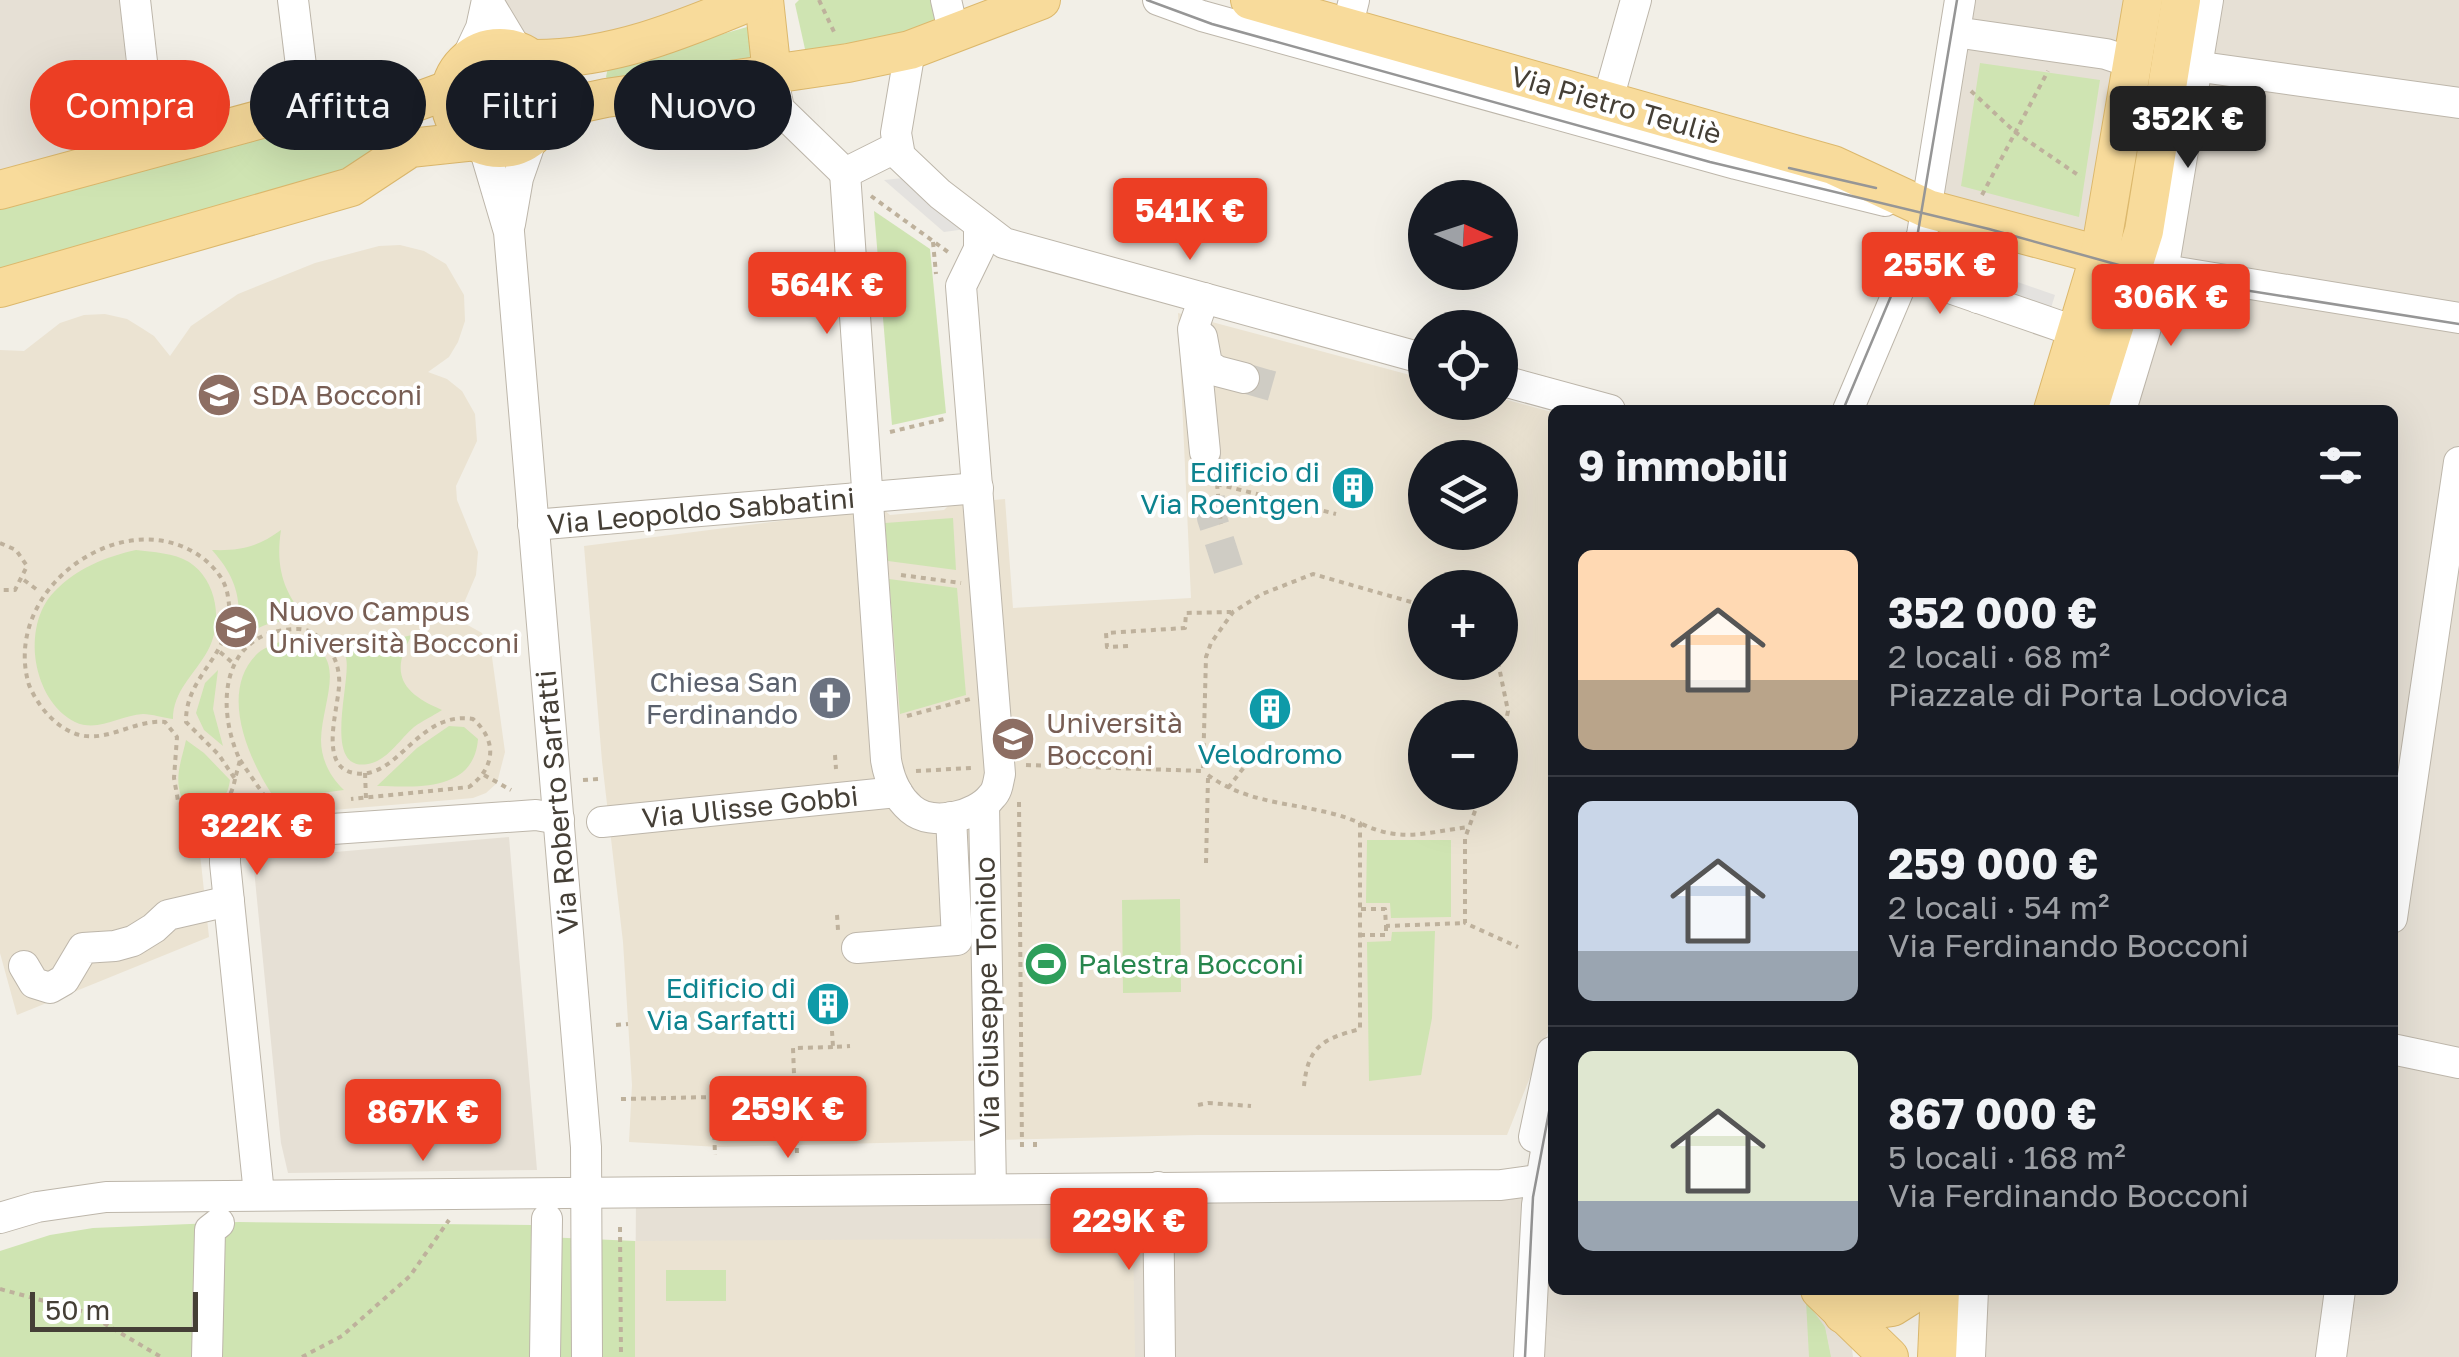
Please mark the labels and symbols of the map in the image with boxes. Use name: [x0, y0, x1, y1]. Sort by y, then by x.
street label: Via Pietro Teuliè: [1507, 59, 1725, 150]
pin: 352K €: [2107, 86, 2269, 171]
pin: 541K €: [1109, 178, 1271, 263]
north arrow: [1408, 180, 1518, 290]
pin: 255K €: [1859, 232, 2021, 317]
pin: 564K €: [746, 252, 908, 337]
pin: 306K €: [2090, 264, 2252, 349]
school or university icon: SDA Bocconi: [196, 372, 242, 418]
place label: SDA Bocconi: [252, 378, 422, 411]
place label: Edificio di Via Roentgen: [1140, 455, 1320, 520]
building icon: Edificio di Via Roentgen: [1330, 465, 1376, 511]
street label: Via Leopoldo Sabbatini: [546, 481, 856, 540]
place label: Nuovo Campus Università Bocconi: [268, 594, 519, 659]
school or university icon: Nuovo Campus Università Bocconi: [213, 604, 259, 650]
place label: Chiesa San Ferdinando: [646, 665, 798, 730]
street label: Via Roberto Sarfatti: [529, 669, 584, 935]
church icon: Chiesa San Ferdinando: [807, 675, 853, 721]
building icon: Velodromo: [1247, 686, 1293, 732]
place label: Università Bocconi: [1046, 706, 1183, 771]
school or university icon: Università Bocconi: [990, 716, 1036, 762]
place label: Velodromo: [1197, 737, 1343, 770]
street label: Via Ulisse Gobbi: [640, 779, 860, 834]
pin: 322K €: [176, 793, 338, 878]
street label: Via Giuseppe Toniolo: [968, 856, 1005, 1138]
sports icon: Palestra Bocconi: [1023, 941, 1069, 987]
place label: Palestra Bocconi: [1078, 947, 1304, 980]
place label: Edificio di Via Sarfatti: [647, 971, 796, 1036]
building icon: Edificio di Via Sarfatti: [805, 981, 851, 1027]
pin: 259K €: [707, 1076, 869, 1161]
pin: 867K €: [342, 1079, 504, 1164]
pin: 229K €: [1048, 1188, 1210, 1273]
scale bar: [30, 1287, 198, 1332]

